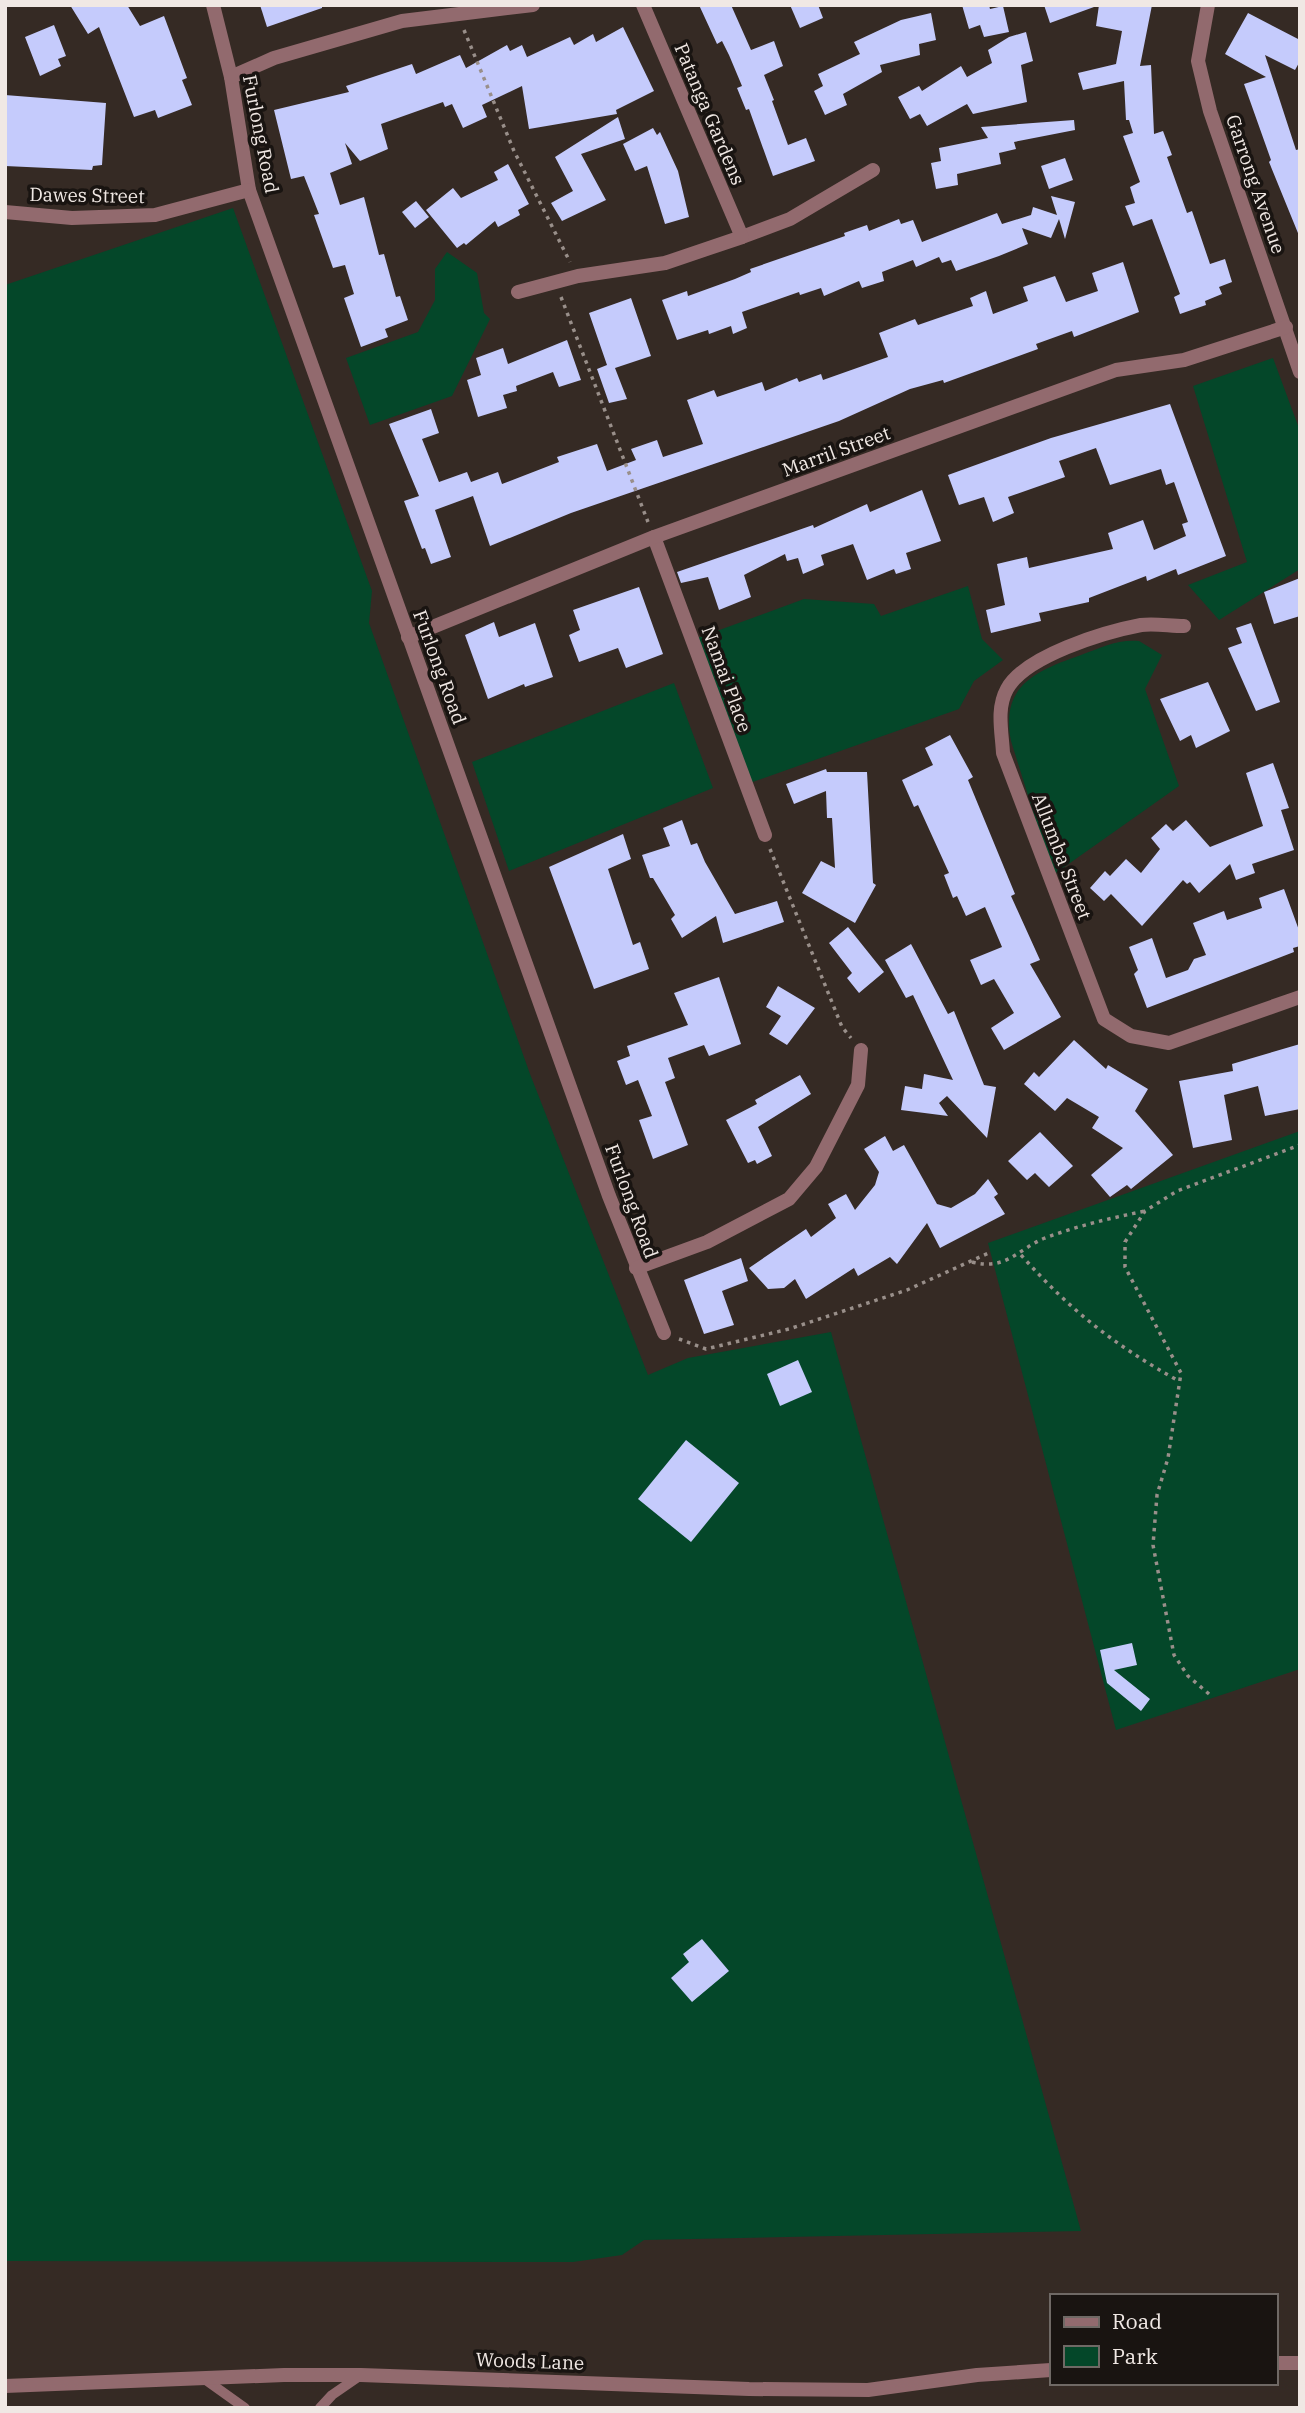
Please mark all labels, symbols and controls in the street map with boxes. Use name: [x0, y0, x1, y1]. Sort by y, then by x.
street label: Patanga Gardens: [669, 39, 751, 189]
street label: Furlong Road: [238, 73, 284, 195]
street label: Garrong Avenue: [1221, 111, 1291, 257]
street label: Dawes Street: [29, 182, 145, 208]
street label: Marril Street: [779, 420, 894, 482]
street label: Furlong Road: [408, 606, 472, 728]
street label: Namai Place: [697, 622, 757, 736]
street label: Allumba Street: [1027, 789, 1097, 923]
street label: Furlong Road: [600, 1140, 664, 1262]
legend: [1050, 2294, 1277, 2385]
text: Road: [1112, 2307, 1162, 2335]
text: Park: [1112, 2342, 1159, 2370]
street label: Woods Lane: [475, 2347, 585, 2375]

